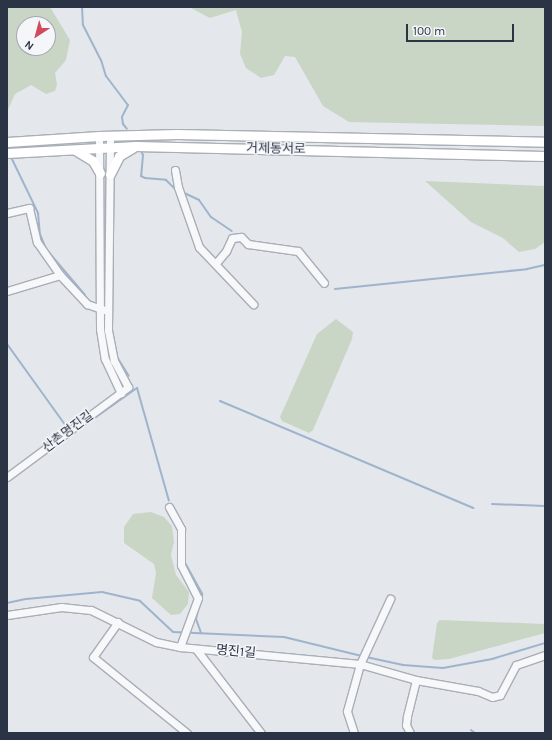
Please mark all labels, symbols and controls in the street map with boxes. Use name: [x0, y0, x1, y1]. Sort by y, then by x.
north arrow: [16, 16, 56, 56]
scale bar: [408, 16, 516, 42]
text: 100 m: [413, 24, 445, 38]
text: N: [22, 38, 36, 53]
street label: 거제동서로: [246, 141, 306, 157]
street label: 산촌명진길: [39, 408, 97, 456]
street label: 명진1길: [215, 642, 257, 662]

